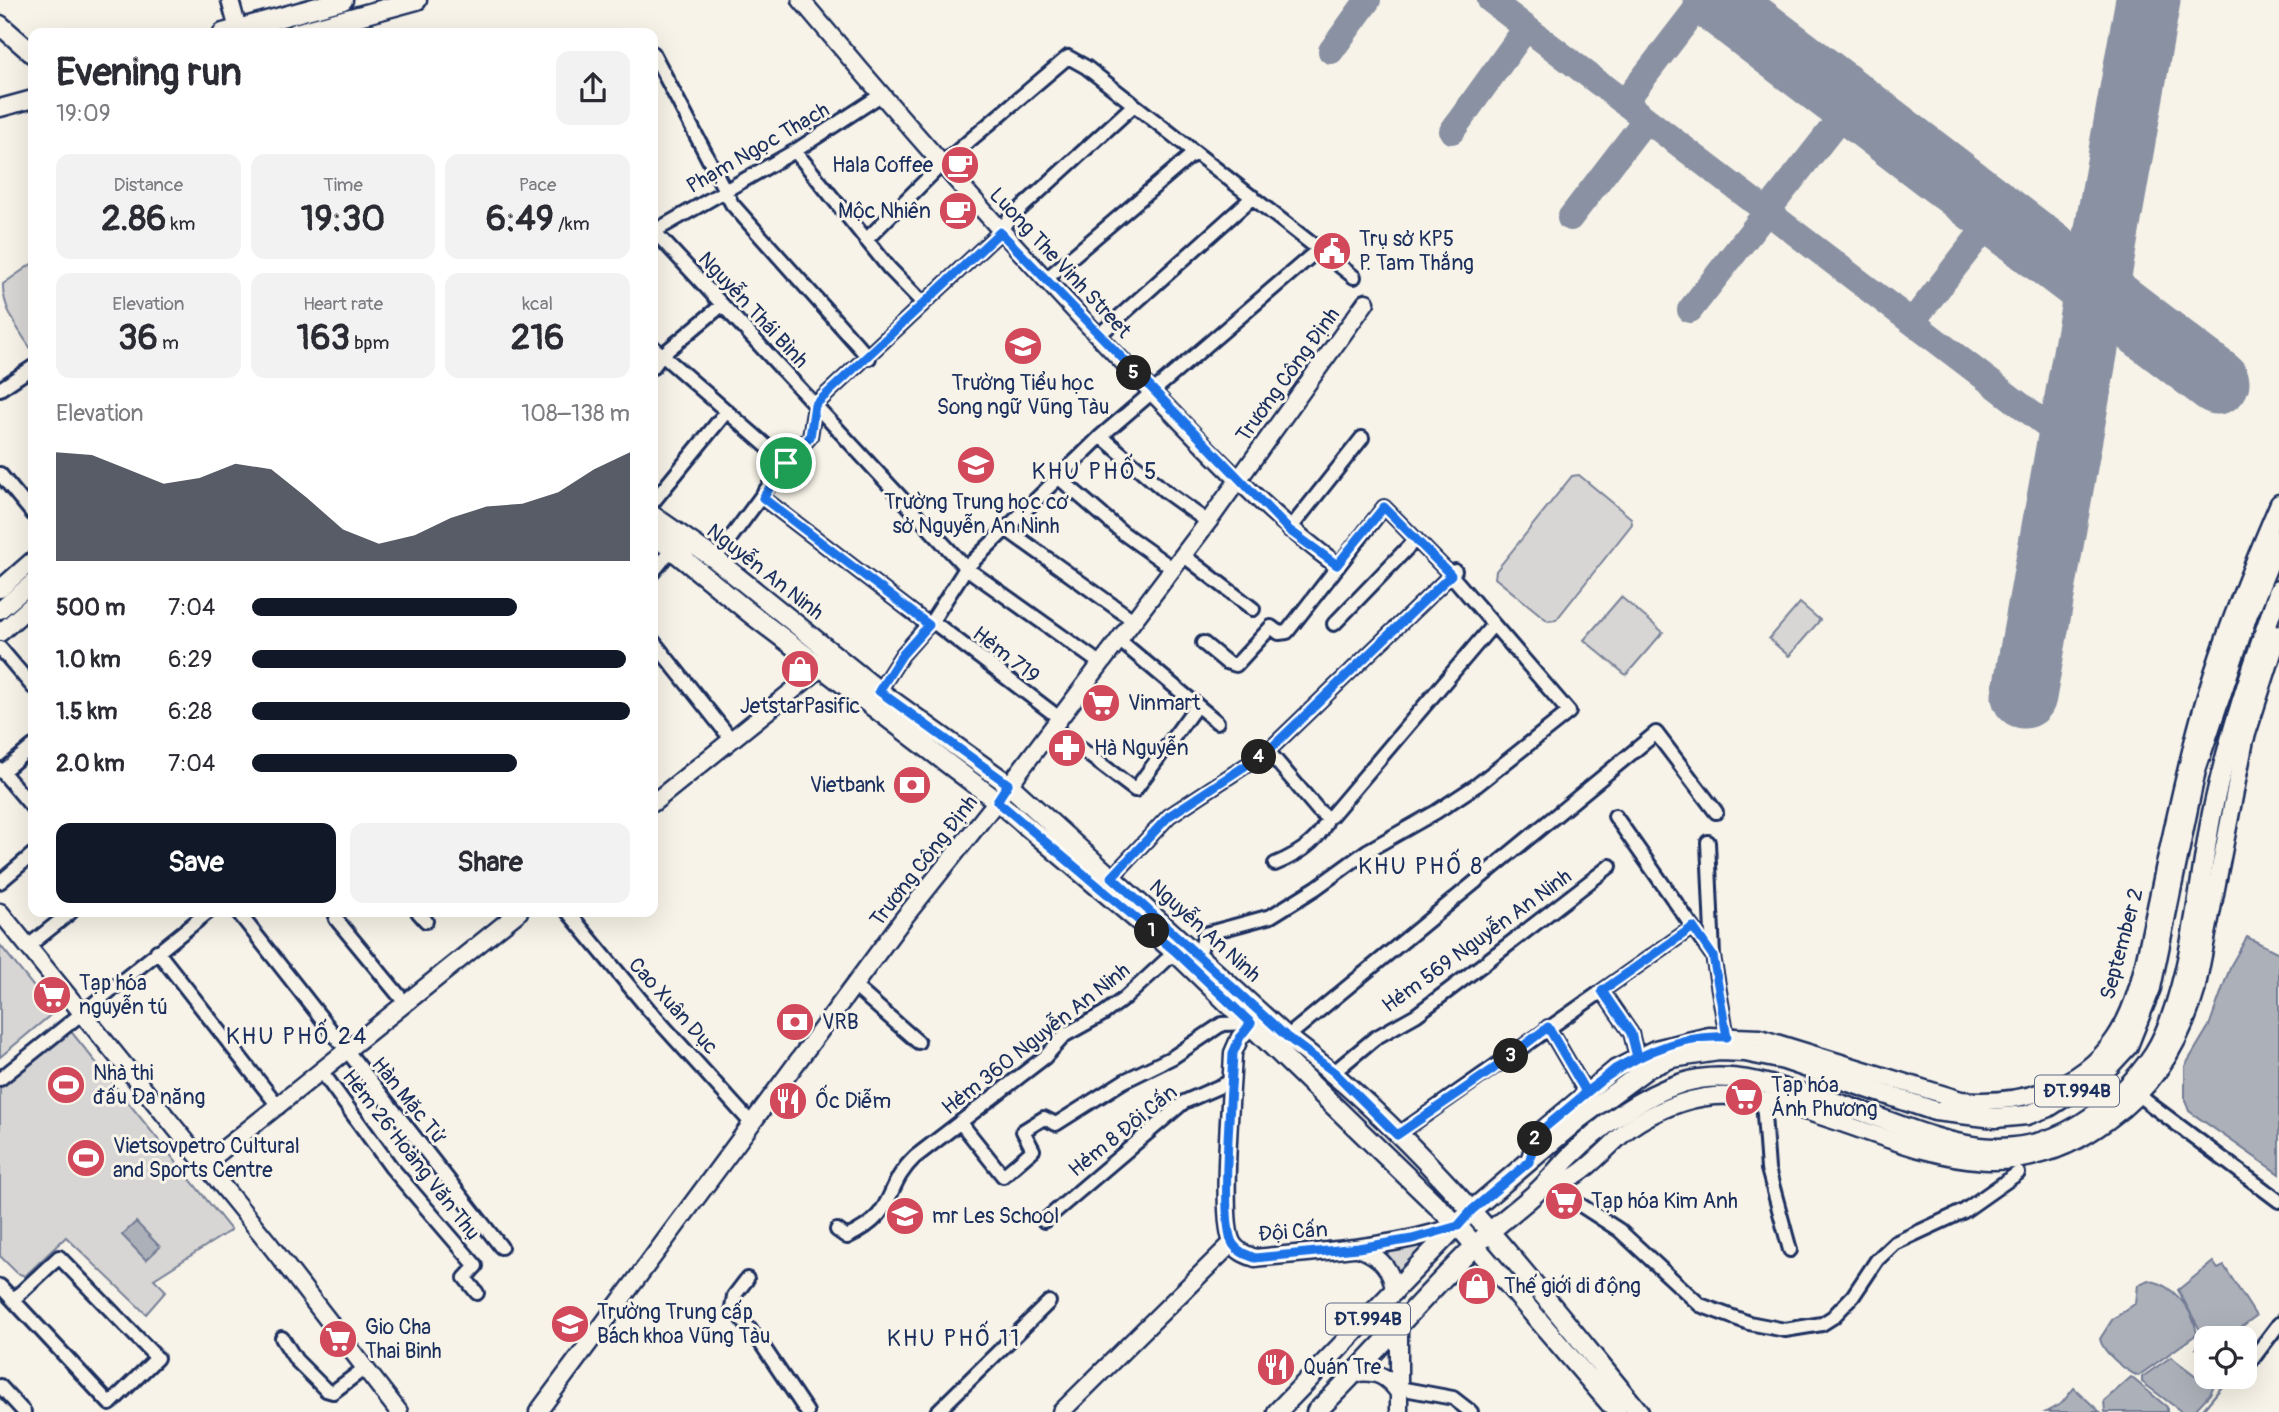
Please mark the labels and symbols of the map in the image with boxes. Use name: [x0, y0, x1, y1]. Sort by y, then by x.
street label: Phạm Ngọc Thạch: [682, 96, 834, 200]
cafe icon: Hala Coffee: [939, 144, 981, 186]
place label: Hala Coffee: [832, 152, 934, 179]
street label: Luong The Vinh Street: [983, 182, 1137, 344]
cafe icon: Mộc Nhiên: [937, 190, 979, 232]
place label: Mộc Nhiên: [838, 198, 931, 225]
place label: Trụ sở KP5 P. Tam Thắng: [1359, 226, 1474, 277]
public building icon: Trụ sở KP5 P. Tam Thắng: [1311, 230, 1353, 272]
street label: Nguyễn Thái Bình: [692, 246, 814, 374]
street label: Trương Công Định: [1230, 302, 1346, 448]
school or university icon: Trường Tiểu học Song ngữ Vũng Tàu: [1002, 325, 1044, 367]
pin: 5: [1116, 356, 1152, 390]
place label: Trường Tiểu học Song ngữ Vũng Tàu: [937, 370, 1109, 421]
pin: [756, 433, 816, 493]
school or university icon: Trường Trung học cơ sở Nguyễn An Ninh: [955, 444, 997, 486]
district label: KHU PHỐ 5: [1032, 453, 1158, 486]
place label: Trường Trung học cơ sở Nguyễn An Ninh: [884, 489, 1070, 540]
street label: Nguyễn An Ninh: [701, 518, 829, 626]
street label: Hẻm 719: [967, 620, 1045, 690]
shop icon: JetstarPasific: [779, 648, 821, 690]
supermarket icon: Vinmart: [1080, 682, 1122, 724]
place label: Vinmart: [1128, 690, 1201, 717]
place label: JetstarPasific: [740, 693, 860, 720]
pharmacy icon: Hà Nguyễn: [1046, 727, 1088, 769]
place label: Hà Nguyễn: [1094, 735, 1189, 762]
pin: 4: [1242, 740, 1276, 774]
bank icon: Vietbank: [891, 764, 933, 806]
place label: Vietbank: [810, 772, 885, 799]
street label: Trương Công Định: [864, 790, 984, 932]
district label: KHU PHỐ 8: [1358, 848, 1484, 881]
street label: Hẻm 569 Nguyễn An Ninh: [1377, 863, 1577, 1019]
street label: Nguyễn An Ninh: [1143, 874, 1267, 988]
street label: September 2: [2094, 885, 2150, 1003]
pin: 1: [1134, 914, 1170, 948]
street label: Cao Xuân Dục: [622, 952, 724, 1060]
street label: Hẻm 360 Nguyễn An Ninh: [936, 957, 1136, 1121]
place label: Tạp hóa nguyễn tú: [79, 970, 168, 1021]
supermarket icon: Tạp hóa nguyễn tú: [31, 974, 73, 1016]
bank icon: VRB: [774, 1001, 816, 1043]
place label: VRB: [822, 1009, 859, 1036]
district label: KHU PHỐ 24: [226, 1018, 368, 1051]
pin: 3: [1494, 1038, 1528, 1074]
street label: Hàn Mặc Tử: [365, 1052, 453, 1150]
place label: Nhà thi đấu Đa năng: [93, 1060, 205, 1111]
sports icon: Nhà thi đấu Đa năng: [45, 1064, 87, 1106]
street label: Hẻm 26 Hoàng Văn Thụ: [336, 1064, 486, 1246]
place label: Tạp hóa Ánh Phương: [1771, 1072, 1878, 1123]
supermarket icon: Tạp hóa Ánh Phương: [1723, 1076, 1765, 1118]
road number: ĐT.994B: [2035, 1076, 2119, 1106]
street label: Hẻm 8 Đội Cấn: [1063, 1079, 1183, 1183]
restaurant icon: Ốc Diễm: [767, 1080, 809, 1122]
place label: Ốc Diễm: [815, 1084, 891, 1115]
pin: 2: [1518, 1122, 1552, 1156]
place label: Vietsovpetro Cultural and Sports Centre: [113, 1133, 300, 1184]
sports icon: Vietsovpetro Cultural and Sports Centre: [65, 1137, 107, 1179]
supermarket icon: Tạp hóa Kim Anh: [1543, 1180, 1585, 1222]
place label: Tạp hóa Kim Anh: [1591, 1188, 1738, 1215]
school or university icon: mr Les School: [884, 1195, 926, 1237]
place label: mr Les School: [932, 1203, 1059, 1230]
street label: Đội Cấn: [1257, 1216, 1329, 1248]
shop icon: Thế giới di động: [1456, 1265, 1498, 1307]
place label: Thế giới di động: [1504, 1273, 1641, 1300]
place label: Trường Trung cấp Bách khoa Vũng Tàu: [597, 1299, 770, 1350]
school or university icon: Trường Trung cấp Bách khoa Vũng Tàu: [549, 1303, 591, 1345]
road number: ĐT.994B: [1326, 1303, 1410, 1334]
place label: Gio Cha Thai Binh: [365, 1314, 442, 1365]
supermarket icon: Gio Cha Thai Binh: [317, 1318, 359, 1360]
district label: KHU PHỐ 11: [887, 1320, 1021, 1353]
restaurant icon: Quán Tre: [1255, 1346, 1297, 1388]
place label: Quán Tre: [1303, 1354, 1382, 1381]

